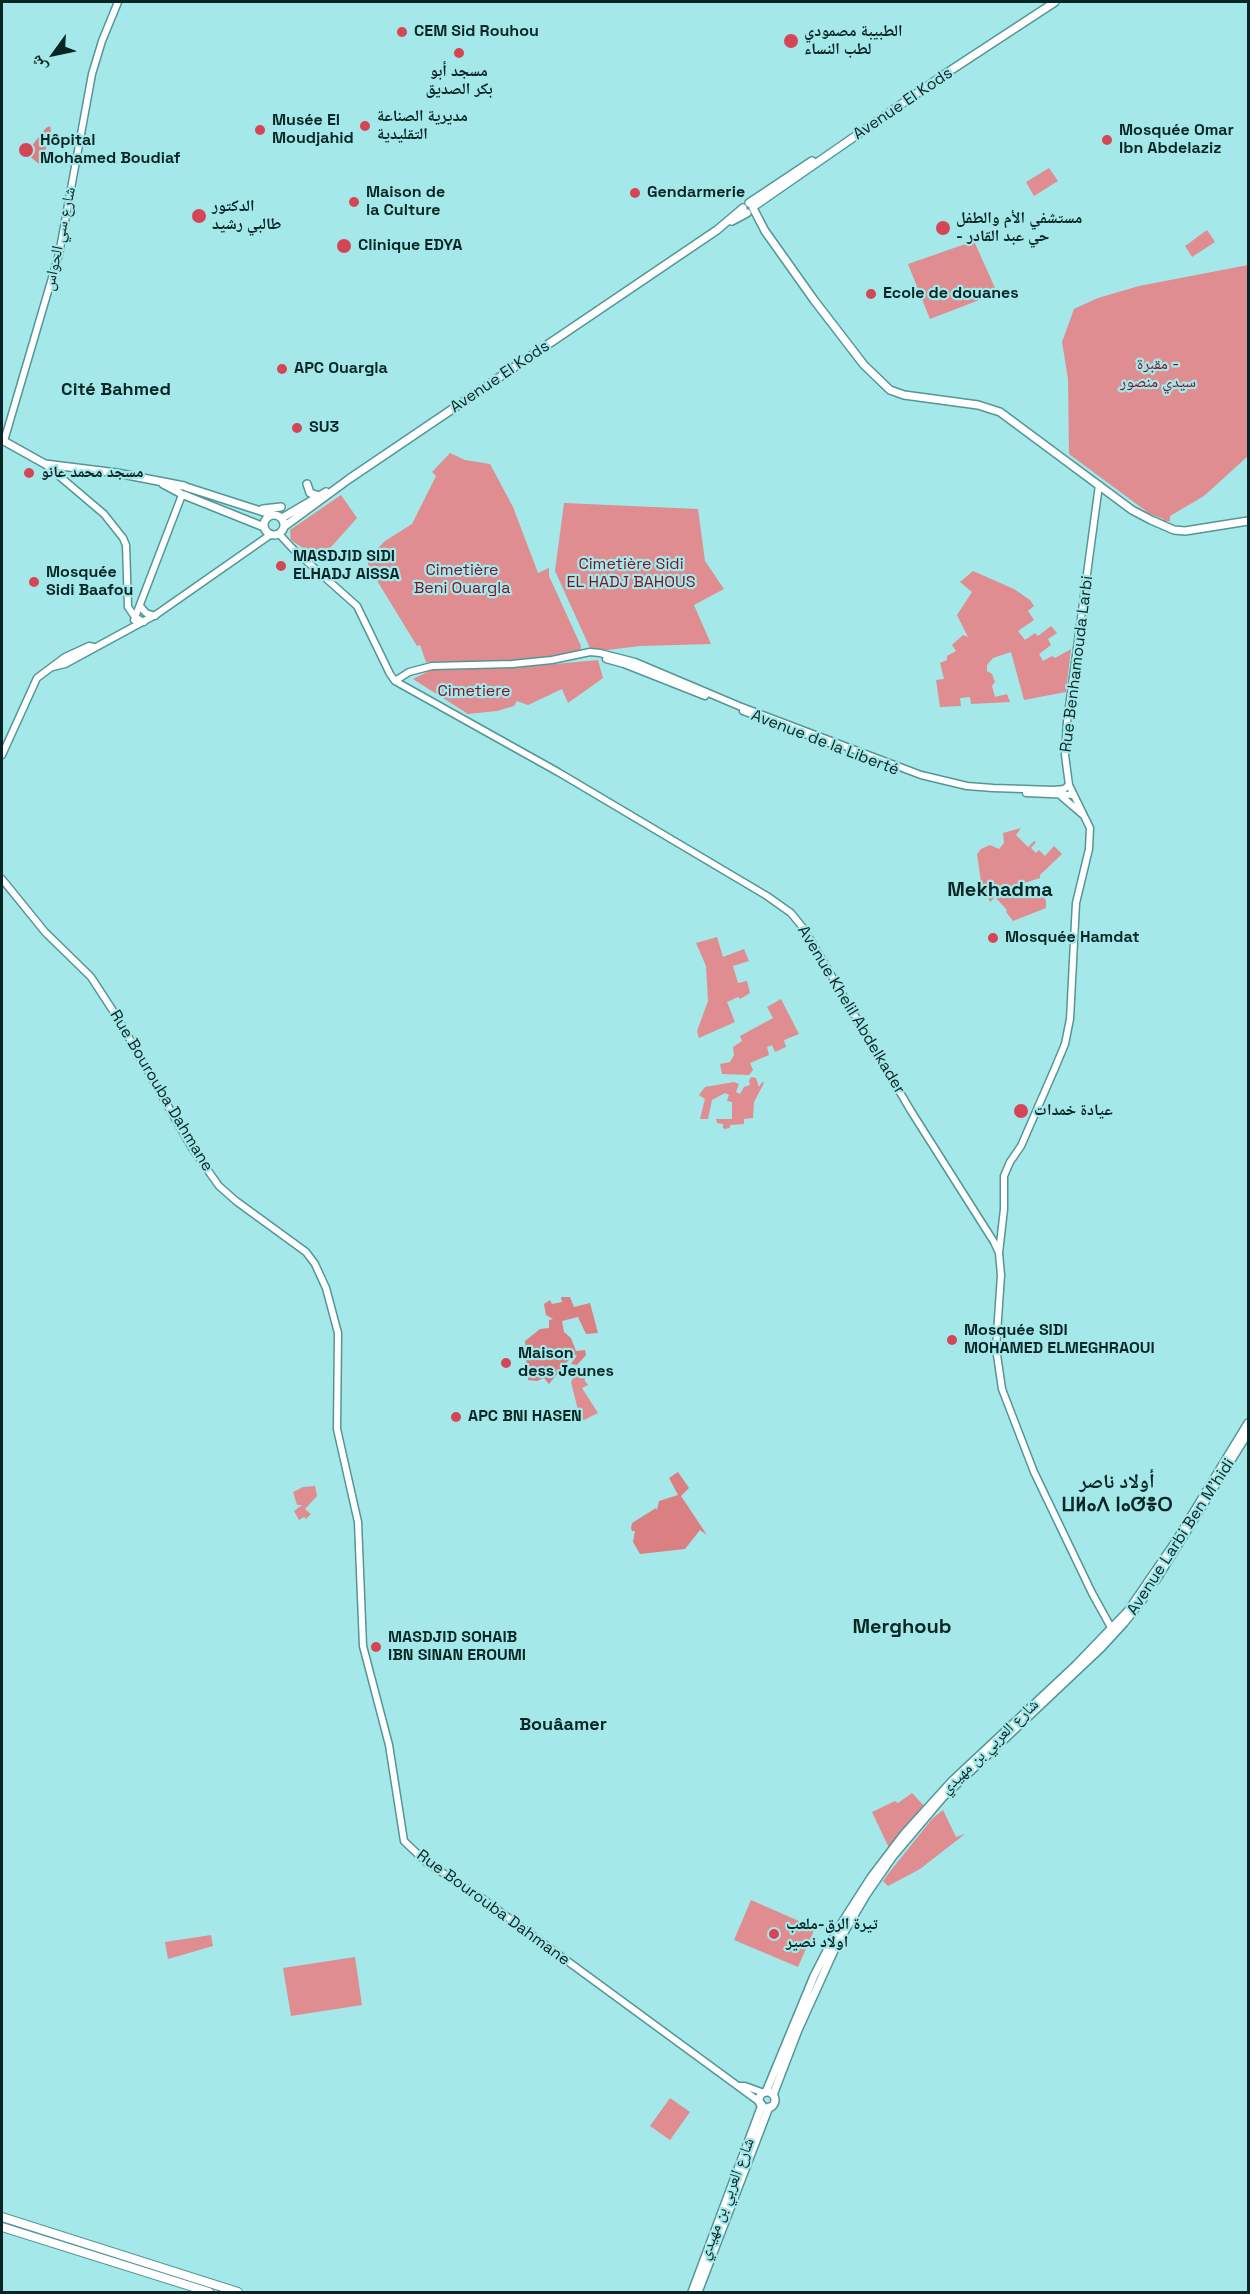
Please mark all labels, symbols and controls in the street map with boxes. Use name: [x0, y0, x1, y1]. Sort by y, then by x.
place label: CEM Sid Rouhou: [414, 22, 539, 42]
place label: الطبيبة مصمودي لطب النساء: [804, 22, 903, 60]
north arrow: [24, 24, 84, 84]
marker: CEM Sid Rouhou: [395, 25, 409, 39]
marker: الطبيبة مصمودي لطب النساء: [782, 32, 800, 50]
marker: مسجد أبو بكر الصديق: [452, 46, 466, 60]
text: ش: [25, 51, 52, 77]
place label: مسجد أبو بكر الصديق: [425, 62, 493, 100]
street label: Avenue El Kods: [850, 64, 956, 144]
place label: مديرية الصناعة التقليدية: [377, 107, 468, 145]
place label: Musée El Moudjahid: [272, 111, 354, 149]
marker: مديرية الصناعة التقليدية: [358, 119, 372, 133]
place label: Mosquée Omar Ibn Abdelaziz: [1119, 121, 1234, 159]
marker: Musée El Moudjahid: [253, 123, 267, 137]
place label: Hôpital Mohamed Boudiaf: [40, 131, 181, 169]
marker: Mosquée Omar Ibn Abdelaziz: [1100, 133, 1114, 147]
marker: Hôpital Mohamed Boudiaf: [17, 141, 35, 159]
place label: Maison de la Culture: [366, 183, 445, 221]
place label: Gendarmerie: [647, 183, 745, 203]
street label: شارع سي الحواس: [40, 185, 80, 293]
marker: Gendarmerie: [628, 186, 642, 200]
marker: Maison de la Culture: [347, 195, 361, 209]
place label: الدكتور طالبي رشيد: [212, 197, 282, 235]
marker: الدكتور طالبي رشيد: [190, 207, 208, 225]
place label: مستشفي الأم والطفل - حي عبد القادر: [956, 209, 1082, 247]
marker: مستشفي الأم والطفل - حي عبد القادر: [934, 219, 952, 237]
place label: Clinique EDYA: [358, 236, 462, 256]
marker: Clinique EDYA: [335, 237, 353, 255]
place label: Ecole de douanes: [883, 284, 1019, 304]
marker: Ecole de douanes: [864, 287, 878, 301]
street label: Avenue El Kods: [447, 337, 553, 417]
park label: مقبرة - سيدي منصور: [1120, 355, 1196, 393]
place label: APC Ouargla: [294, 359, 388, 379]
marker: APC Ouargla: [275, 362, 289, 376]
district label: Cité Bahmed: [61, 379, 171, 401]
place label: SU3: [309, 418, 339, 438]
marker: SU3: [290, 421, 304, 435]
place label: مسجد محمد عانو: [41, 463, 144, 483]
marker: مسجد محمد عانو: [22, 466, 36, 480]
place label: MASDJID SIDI ELHADJ AISSA: [293, 547, 400, 585]
park label: Cimetière Sidi EL HADJ BAHOUS: [567, 555, 695, 593]
marker: MASDJID SIDI ELHADJ AISSA: [274, 559, 288, 573]
park label: Cimetière Beni Ouargla: [414, 561, 510, 599]
place label: Mosquée Sidi Baafou: [46, 563, 133, 601]
marker: Mosquée Sidi Baafou: [27, 575, 41, 589]
street label: Rue Benhamouda Larbi: [1057, 575, 1097, 753]
park label: Cimetiere: [437, 682, 511, 702]
street label: Avenue de la Liberté: [748, 706, 902, 780]
district label: Mekhadma: [947, 879, 1053, 903]
street label: Avenue Khelil Abdelkader: [793, 922, 909, 1098]
place label: Mosquée Hamdat: [1005, 928, 1139, 948]
marker: Mosquée Hamdat: [986, 931, 1000, 945]
street label: Rue Bourouba Dahmane: [105, 1007, 217, 1175]
place label: عيادة خمدات: [1034, 1101, 1113, 1121]
marker: عيادة خمدات: [1012, 1102, 1030, 1120]
place label: Mosquée SIDI MOHAMED ELMEGHRAOUI: [964, 1321, 1155, 1359]
marker: Mosquée SIDI MOHAMED ELMEGHRAOUI: [945, 1333, 959, 1347]
place label: Maison dess Jeunes: [518, 1344, 614, 1382]
marker: Maison dess Jeunes: [499, 1356, 513, 1370]
place label: APC BNI HASEN: [468, 1407, 582, 1427]
marker: APC BNI HASEN: [449, 1410, 463, 1424]
street label: Avenue Larbi Ben M'hidi: [1123, 1455, 1239, 1619]
district label: أولاد ناصر ⵡⵍⴰⴷ ⵏⴰⵚⴻⵔ: [1061, 1471, 1173, 1518]
district label: Merghoub: [852, 1616, 952, 1640]
place label: MASDJID SOHAIB IBN SINAN EROUMI: [388, 1628, 526, 1666]
marker: MASDJID SOHAIB IBN SINAN EROUMI: [369, 1640, 383, 1654]
street label: شارع العربي بن مهيدي: [937, 1695, 1043, 1799]
district label: Bouâamer: [519, 1714, 607, 1736]
street label: Rue Bourouba Dahmane: [413, 1846, 573, 1970]
place label: تيرة الرق-ملعب اولاد نصير: [786, 1915, 878, 1953]
marker: تيرة الرق-ملعب اولاد نصير: [767, 1927, 781, 1941]
street label: شارع العربي بن مهيدي: [695, 2135, 759, 2263]

